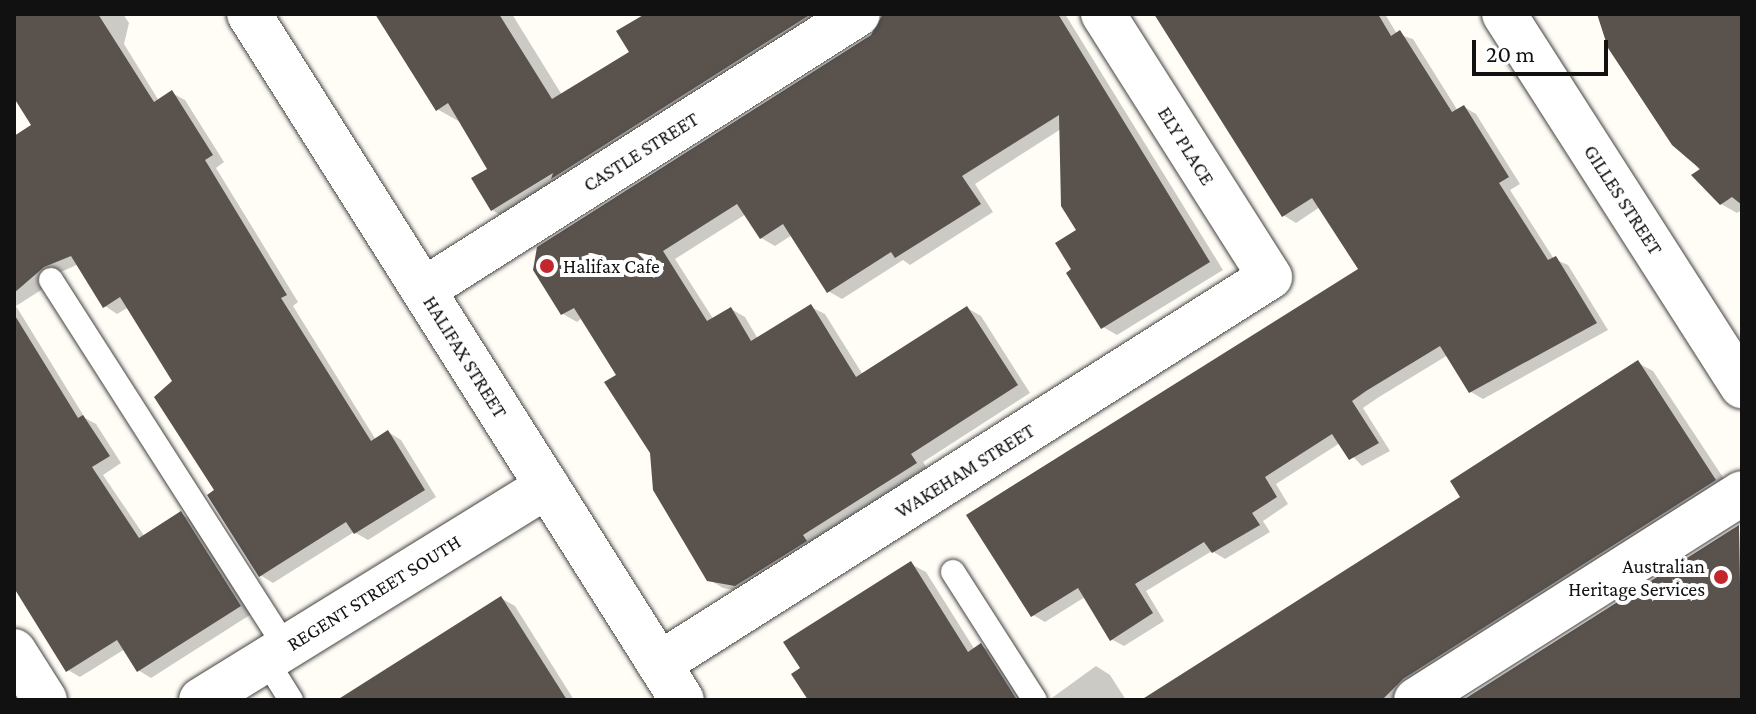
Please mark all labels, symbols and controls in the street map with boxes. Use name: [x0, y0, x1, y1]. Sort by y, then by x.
scale bar: [1476, 24, 1612, 74]
text: 20 m: [1486, 40, 1535, 67]
street label: ELY PLACE: [1152, 102, 1220, 190]
street label: CASTLE STREET: [579, 107, 703, 197]
street label: GILLES STREET: [1579, 140, 1667, 260]
place label: Halifax Cafe: [563, 254, 660, 278]
marker: Halifax Cafe: [538, 257, 556, 275]
street label: HALIFAX STREET: [418, 291, 512, 423]
street label: WAKEHAM STREET: [891, 418, 1039, 524]
street label: REGENT STREET SOUTH: [283, 530, 465, 656]
place label: Australian Heritage Services: [1568, 554, 1705, 601]
marker: Australian Heritage Services: [1712, 568, 1730, 586]

